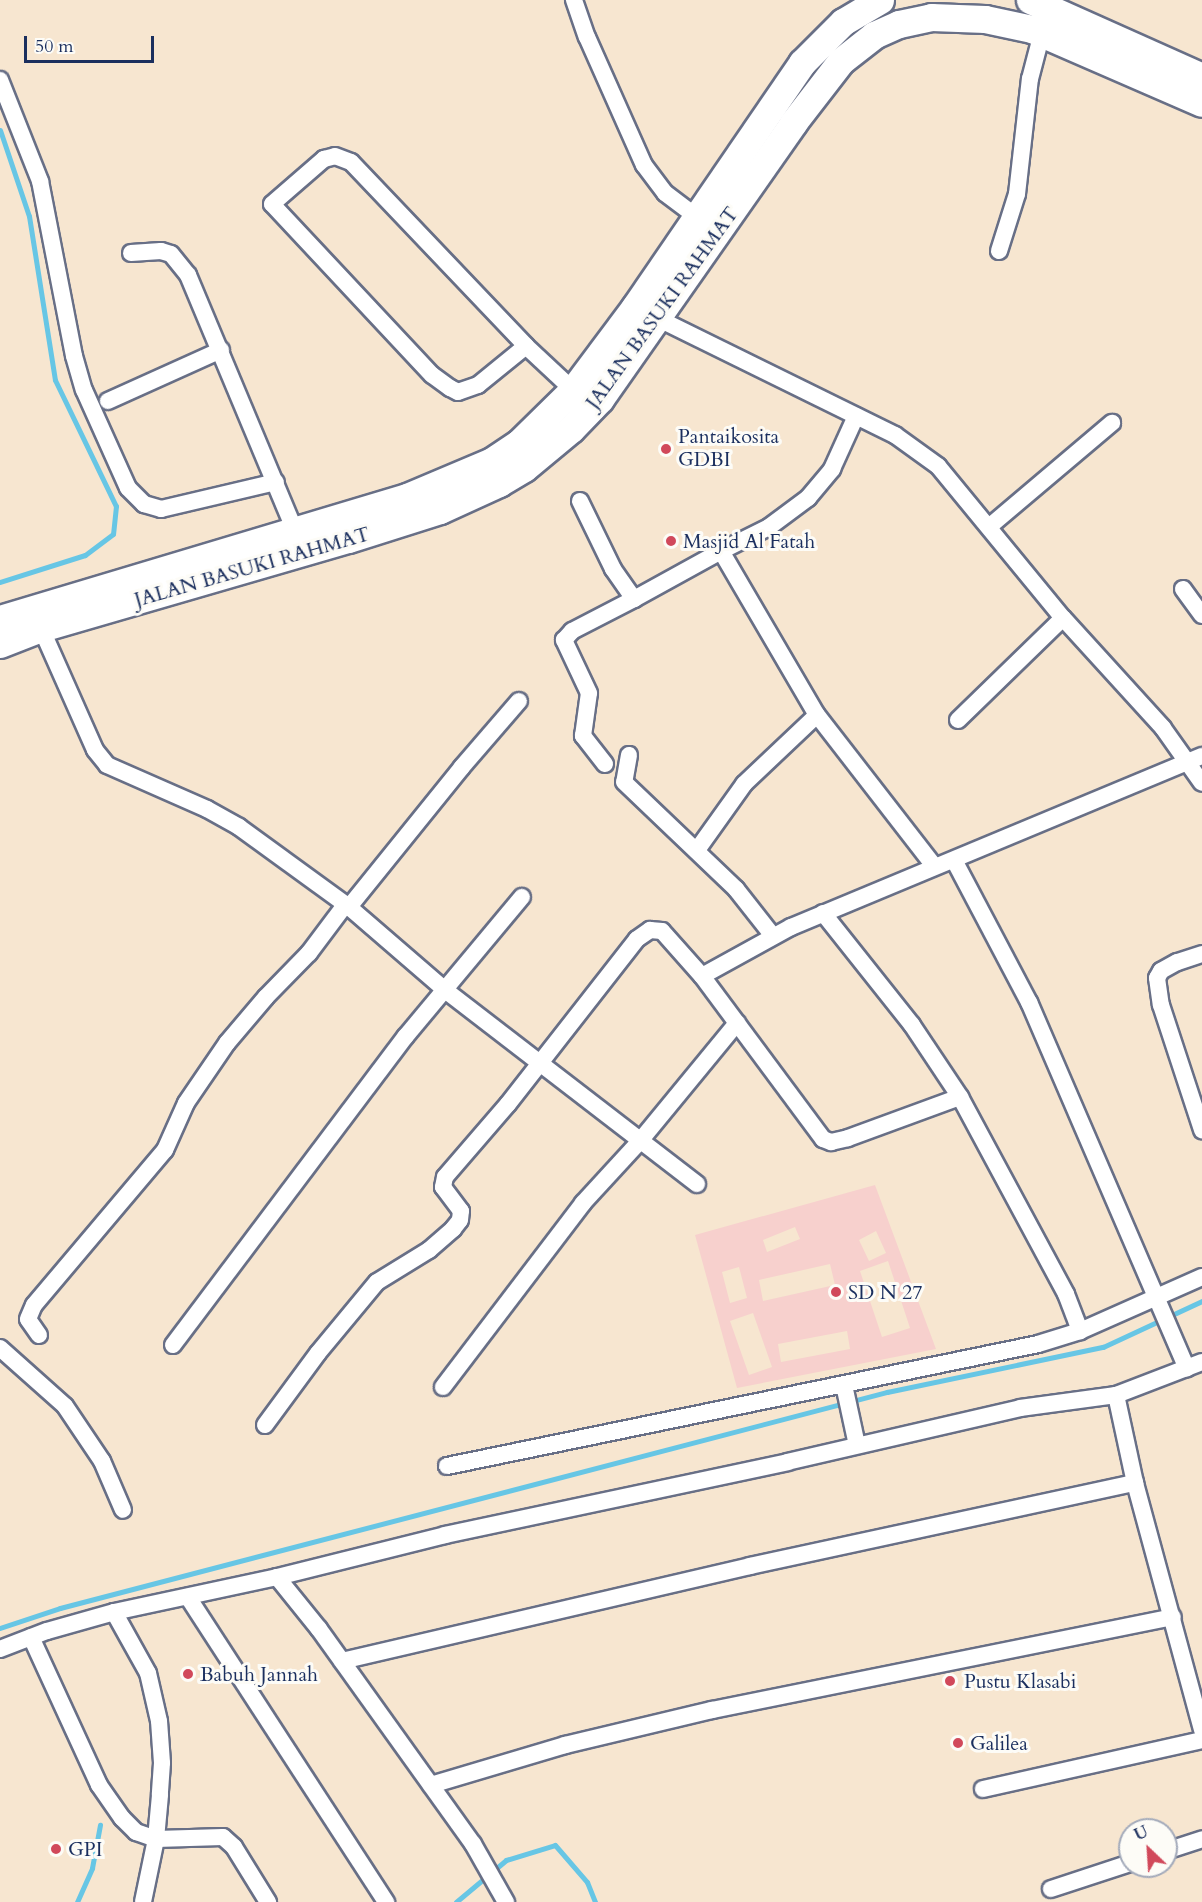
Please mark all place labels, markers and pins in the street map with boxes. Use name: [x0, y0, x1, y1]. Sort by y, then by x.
place label: Pantaikosita GDBI: [678, 425, 779, 472]
marker: Pantaikosita GDBI: [659, 442, 673, 456]
place label: Masjid Al Fatah: [683, 529, 815, 553]
marker: Masjid Al Fatah: [664, 534, 678, 548]
place label: SD N 27: [848, 1280, 923, 1304]
marker: SD N 27: [829, 1285, 843, 1299]
place label: Babuh Jannah: [200, 1662, 318, 1686]
marker: Babuh Jannah: [181, 1667, 195, 1681]
place label: Pustu Klasabi: [964, 1669, 1076, 1693]
marker: Pustu Klasabi: [941, 1672, 959, 1690]
place label: Galilea: [970, 1731, 1028, 1755]
marker: Galilea: [951, 1736, 965, 1750]
place label: GPI: [68, 1837, 102, 1861]
marker: GPI: [49, 1842, 63, 1856]

